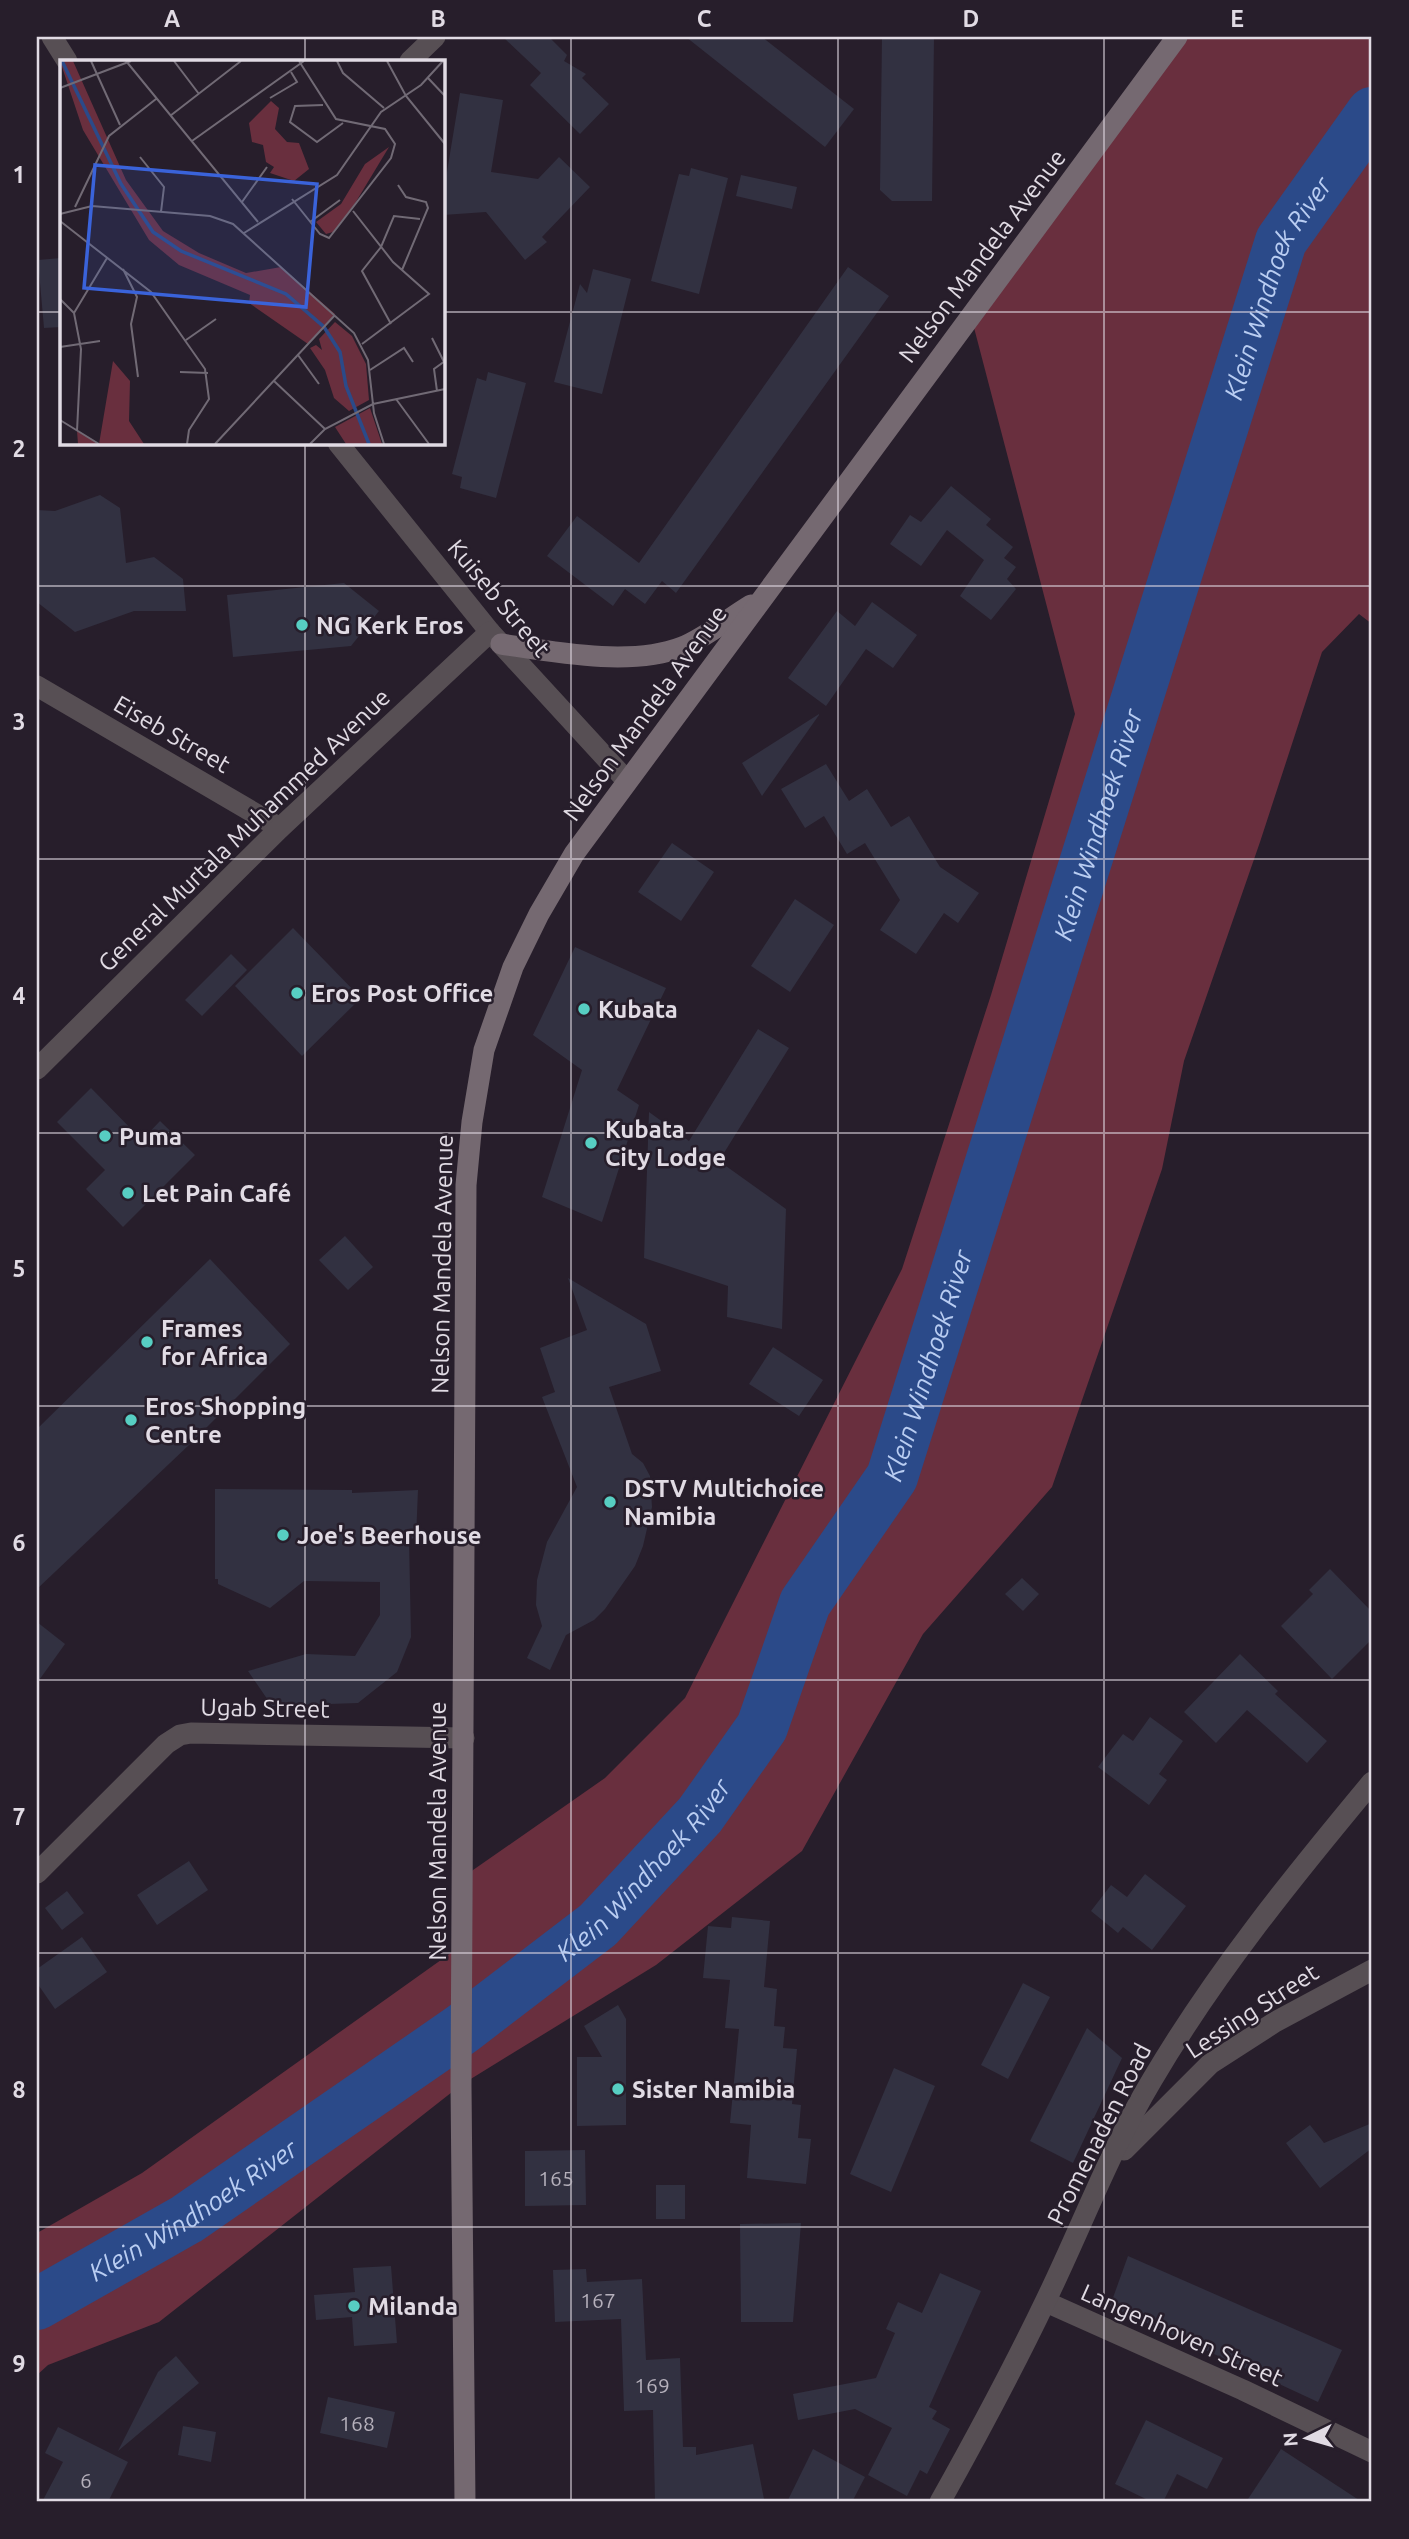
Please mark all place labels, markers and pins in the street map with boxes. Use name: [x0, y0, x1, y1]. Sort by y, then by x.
place label: NG Kerk Eros: [316, 612, 464, 639]
marker: NG Kerk Eros: [294, 617, 310, 633]
place label: Eros Post Office: [311, 980, 493, 1007]
marker: Eros Post Office: [289, 985, 305, 1001]
place label: Kubata: [598, 996, 678, 1023]
marker: Kubata: [576, 1001, 592, 1017]
place label: Kubata City Lodge: [605, 1116, 726, 1171]
place label: Puma: [119, 1123, 182, 1150]
marker: Puma: [97, 1128, 113, 1144]
marker: Kubata City Lodge: [583, 1135, 599, 1151]
place label: Let Pain Café: [142, 1180, 291, 1207]
marker: Let Pain Café: [120, 1185, 136, 1201]
place label: Frames for Africa: [161, 1315, 268, 1370]
marker: Frames for Africa: [139, 1334, 155, 1350]
place label: Eros Shopping Centre: [145, 1393, 306, 1448]
marker: Eros Shopping Centre: [123, 1412, 139, 1428]
place label: DSTV Multichoice Namibia: [624, 1475, 824, 1530]
marker: DSTV Multichoice Namibia: [602, 1494, 618, 1510]
place label: Joe's Beerhouse: [297, 1522, 482, 1549]
marker: Joe's Beerhouse: [275, 1527, 291, 1543]
place label: Sister Namibia: [632, 2076, 795, 2103]
marker: Sister Namibia: [610, 2081, 626, 2097]
place label: Milanda: [368, 2293, 458, 2320]
marker: Milanda: [346, 2298, 362, 2314]

